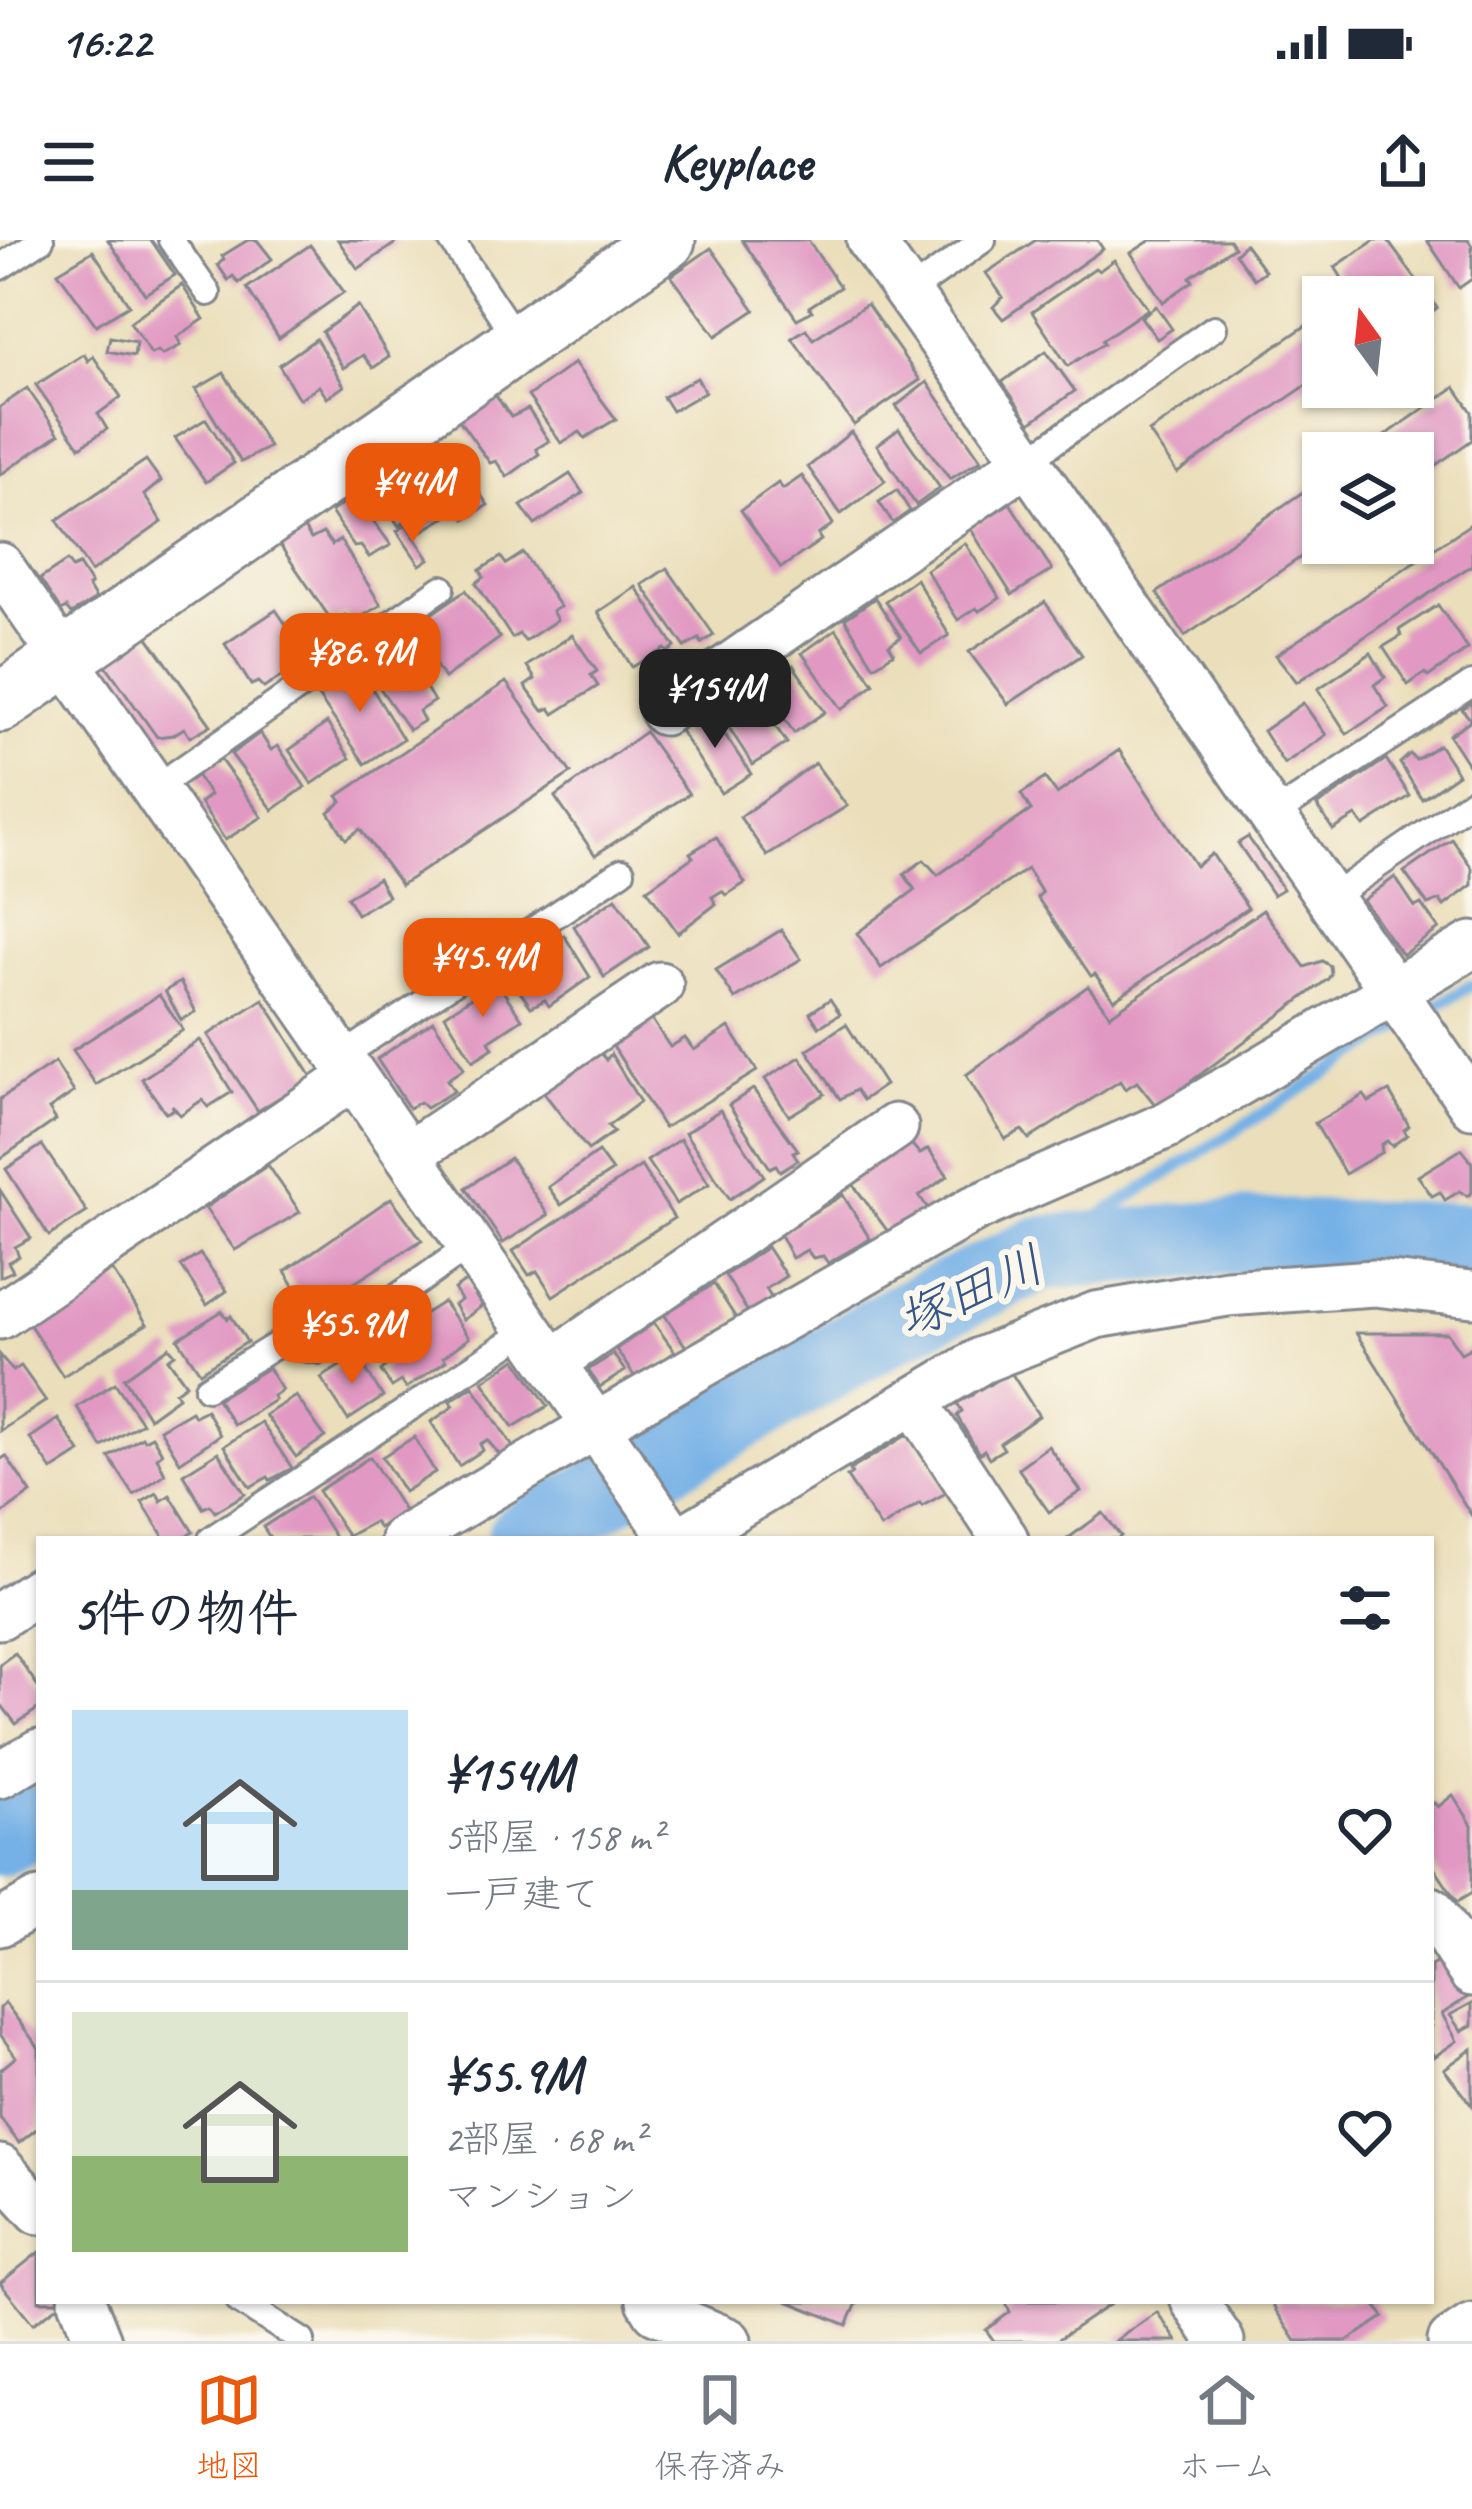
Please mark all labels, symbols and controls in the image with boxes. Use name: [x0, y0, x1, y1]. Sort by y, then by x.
text: 16:22: [60, 14, 151, 71]
text: Keyplace: [660, 128, 812, 196]
icon: menu: [36, 129, 102, 195]
icon: share: [1370, 129, 1436, 195]
north arrow: [1302, 276, 1434, 408]
map controls: [1302, 276, 1434, 564]
button: layers: [1302, 432, 1434, 564]
pin: ¥44M: [342, 443, 484, 545]
text: ¥44M: [372, 457, 454, 506]
pin: ¥86.9M: [262, 613, 458, 715]
text: ¥86.9M: [307, 627, 413, 676]
pin: ¥154M: [631, 649, 799, 751]
text: ¥154M: [666, 663, 764, 712]
pin: ¥45.4M: [385, 918, 581, 1020]
text: ¥45.4M: [430, 932, 536, 981]
water label: 塚田川: [888, 1232, 1054, 1352]
pin: ¥55.9M: [254, 1285, 450, 1387]
text: ¥55.9M: [300, 1299, 404, 1348]
icon: filters: [1332, 1575, 1398, 1641]
text: 5件の物件: [72, 1581, 298, 1645]
text: ¥154M: [444, 1741, 572, 1805]
icon: home: [168, 1758, 312, 1902]
icon: heart: [1332, 1797, 1398, 1863]
text: 5部屋 · 158 m²: [444, 1813, 662, 1862]
text: 一戸建て: [444, 1870, 600, 1919]
text: ¥55.9M: [444, 2043, 581, 2107]
icon: home: [168, 2060, 312, 2204]
icon: heart: [1332, 2099, 1398, 2165]
text: 2部屋 · 68 m²: [444, 2115, 645, 2164]
text: マンション: [444, 2172, 637, 2221]
tab: 地図: [196, 2367, 262, 2487]
tab: 保存済み: [654, 2367, 786, 2487]
tab: ホーム: [1178, 2367, 1276, 2487]

